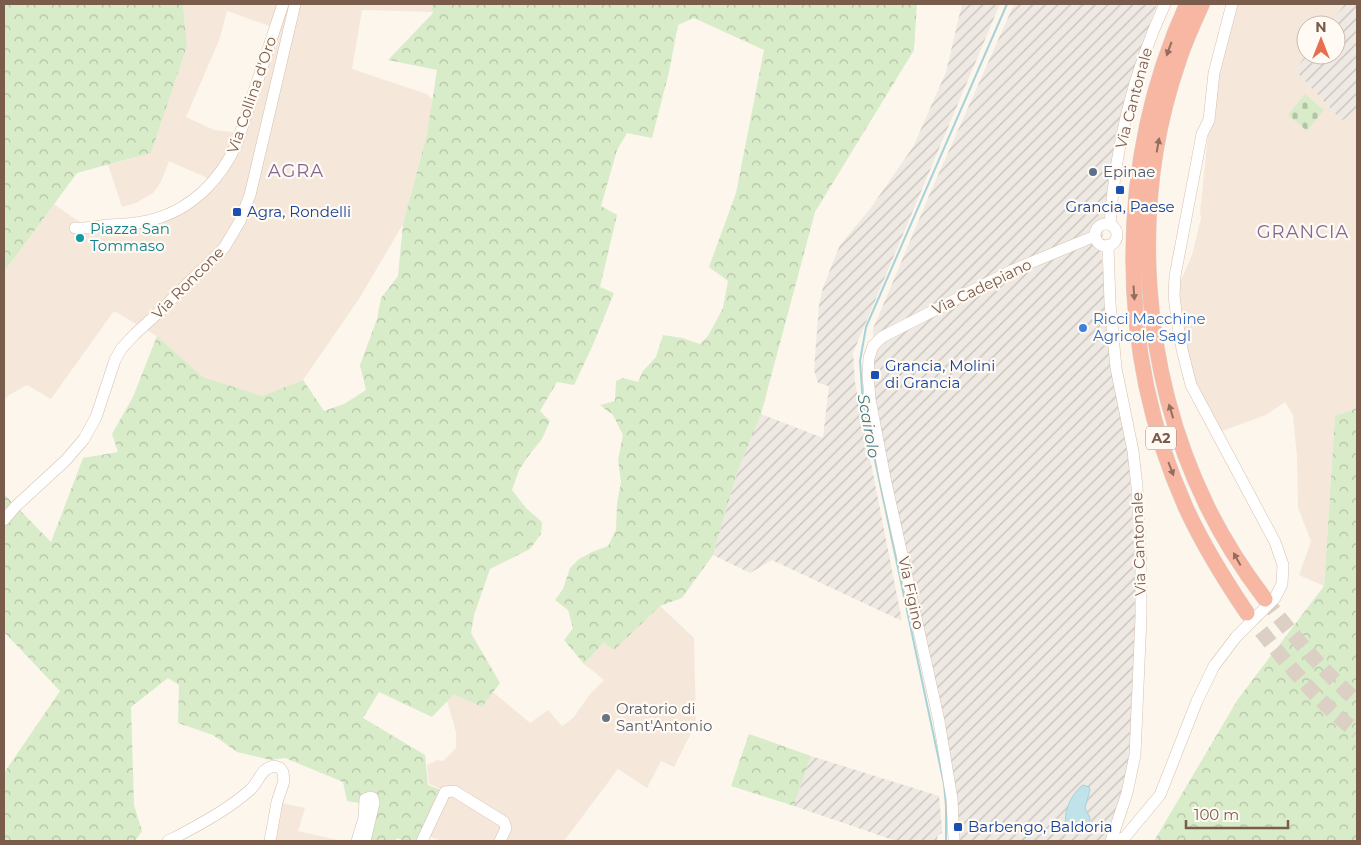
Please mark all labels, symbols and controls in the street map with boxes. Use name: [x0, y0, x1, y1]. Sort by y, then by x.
north arrow: [1296, 15, 1346, 65]
text: N: [1315, 18, 1327, 36]
street label: Via Collina d'Oro: [223, 34, 280, 156]
one-way arrow: [1165, 42, 1173, 57]
street label: Via Cantonale: [1111, 45, 1156, 150]
one-way arrow: [1154, 136, 1162, 152]
district label: AGRA: [268, 160, 324, 182]
place label: Epinae: [1103, 162, 1155, 181]
marker: Epinae: [1087, 166, 1099, 178]
marker: Grancia, Paese: [1114, 184, 1126, 196]
place label: Grancia, Paese: [1065, 197, 1175, 216]
place label: Agra, Rondelli: [247, 202, 351, 221]
marker: Agra, Rondelli: [231, 206, 243, 218]
place label: Piazza San Tommaso: [90, 219, 170, 255]
district label: GRANCIA: [1257, 221, 1349, 243]
marker: Piazza San Tommaso: [74, 232, 86, 244]
street label: Via Roncone: [148, 243, 228, 323]
street label: Via Cadepiano: [929, 254, 1035, 319]
one-way arrow: [1131, 285, 1139, 301]
place label: Ricci Macchine Agricole Sagl: [1093, 309, 1206, 345]
marker: Ricci Macchine Agricole Sagl: [1077, 322, 1089, 334]
place label: Grancia, Molini di Grancia: [885, 356, 995, 392]
marker: Grancia, Molini di Grancia: [869, 369, 881, 381]
water label: Scairolo: [854, 393, 883, 459]
one-way arrow: [1167, 404, 1175, 419]
road number: A2: [1146, 426, 1176, 449]
one-way arrow: [1167, 462, 1175, 476]
street label: Via Cantonale: [1127, 492, 1150, 596]
one-way arrow: [1233, 552, 1241, 566]
street label: Via Figino: [894, 555, 929, 631]
place label: Oratorio di Sant'Antonio: [616, 699, 712, 735]
marker: Oratorio di Sant'Antonio: [600, 712, 612, 724]
scale bar: [1186, 798, 1288, 830]
text: 100 m: [1194, 805, 1239, 824]
place label: Barbengo, Baldoria: [968, 817, 1113, 836]
marker: Barbengo, Baldoria: [952, 821, 964, 833]

